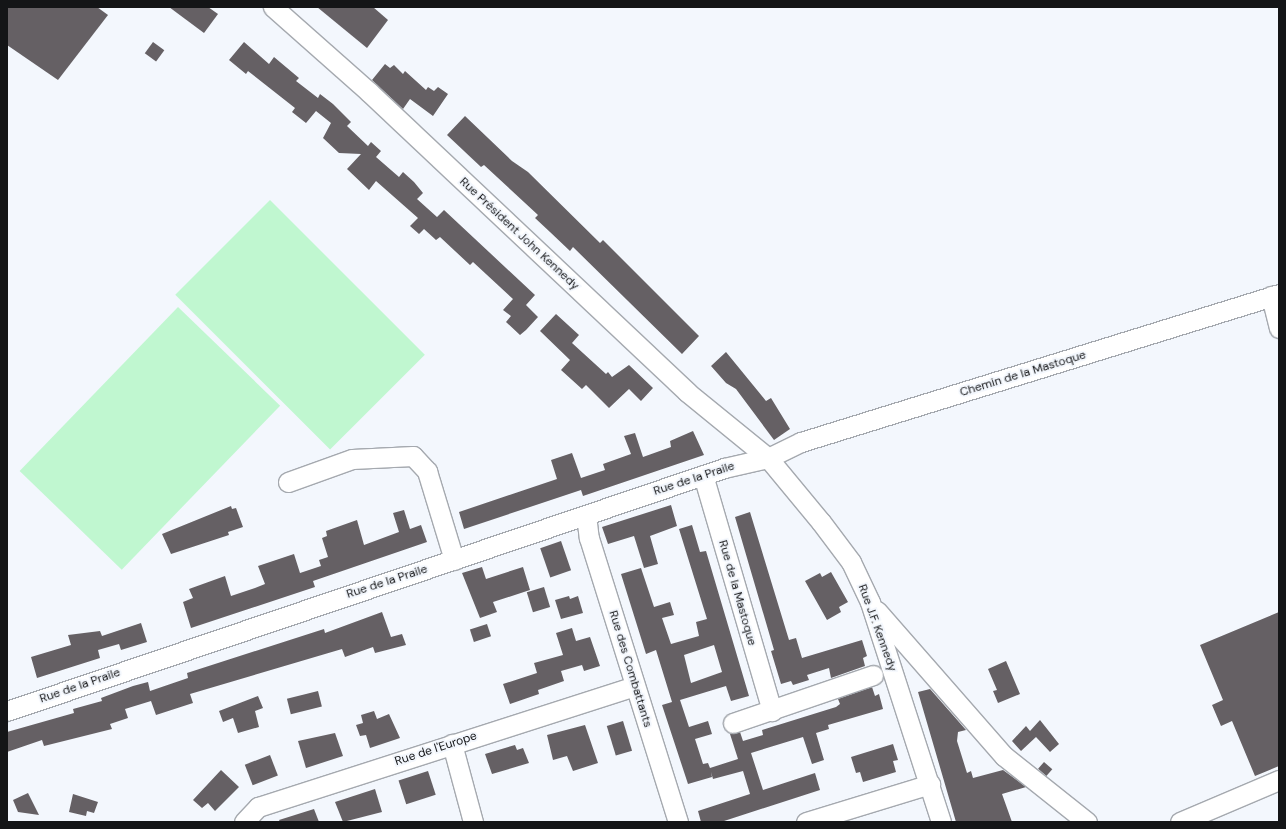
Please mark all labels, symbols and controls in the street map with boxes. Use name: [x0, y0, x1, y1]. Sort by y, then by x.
street label: Rue Président John Kennedy: [456, 175, 582, 293]
street label: Chemin de la Mastoque: [958, 348, 1088, 400]
street label: Rue de la Praile: [652, 459, 736, 499]
street label: Rue de la Mastoque: [715, 539, 759, 647]
street label: Rue de la Praile: [345, 562, 429, 602]
street label: Rue J.F. Kennedy: [855, 582, 899, 674]
street label: Rue des Combattants: [605, 609, 655, 729]
street label: Rue de la Praile: [38, 665, 122, 707]
street label: Rue de l'Europe: [393, 729, 479, 769]

